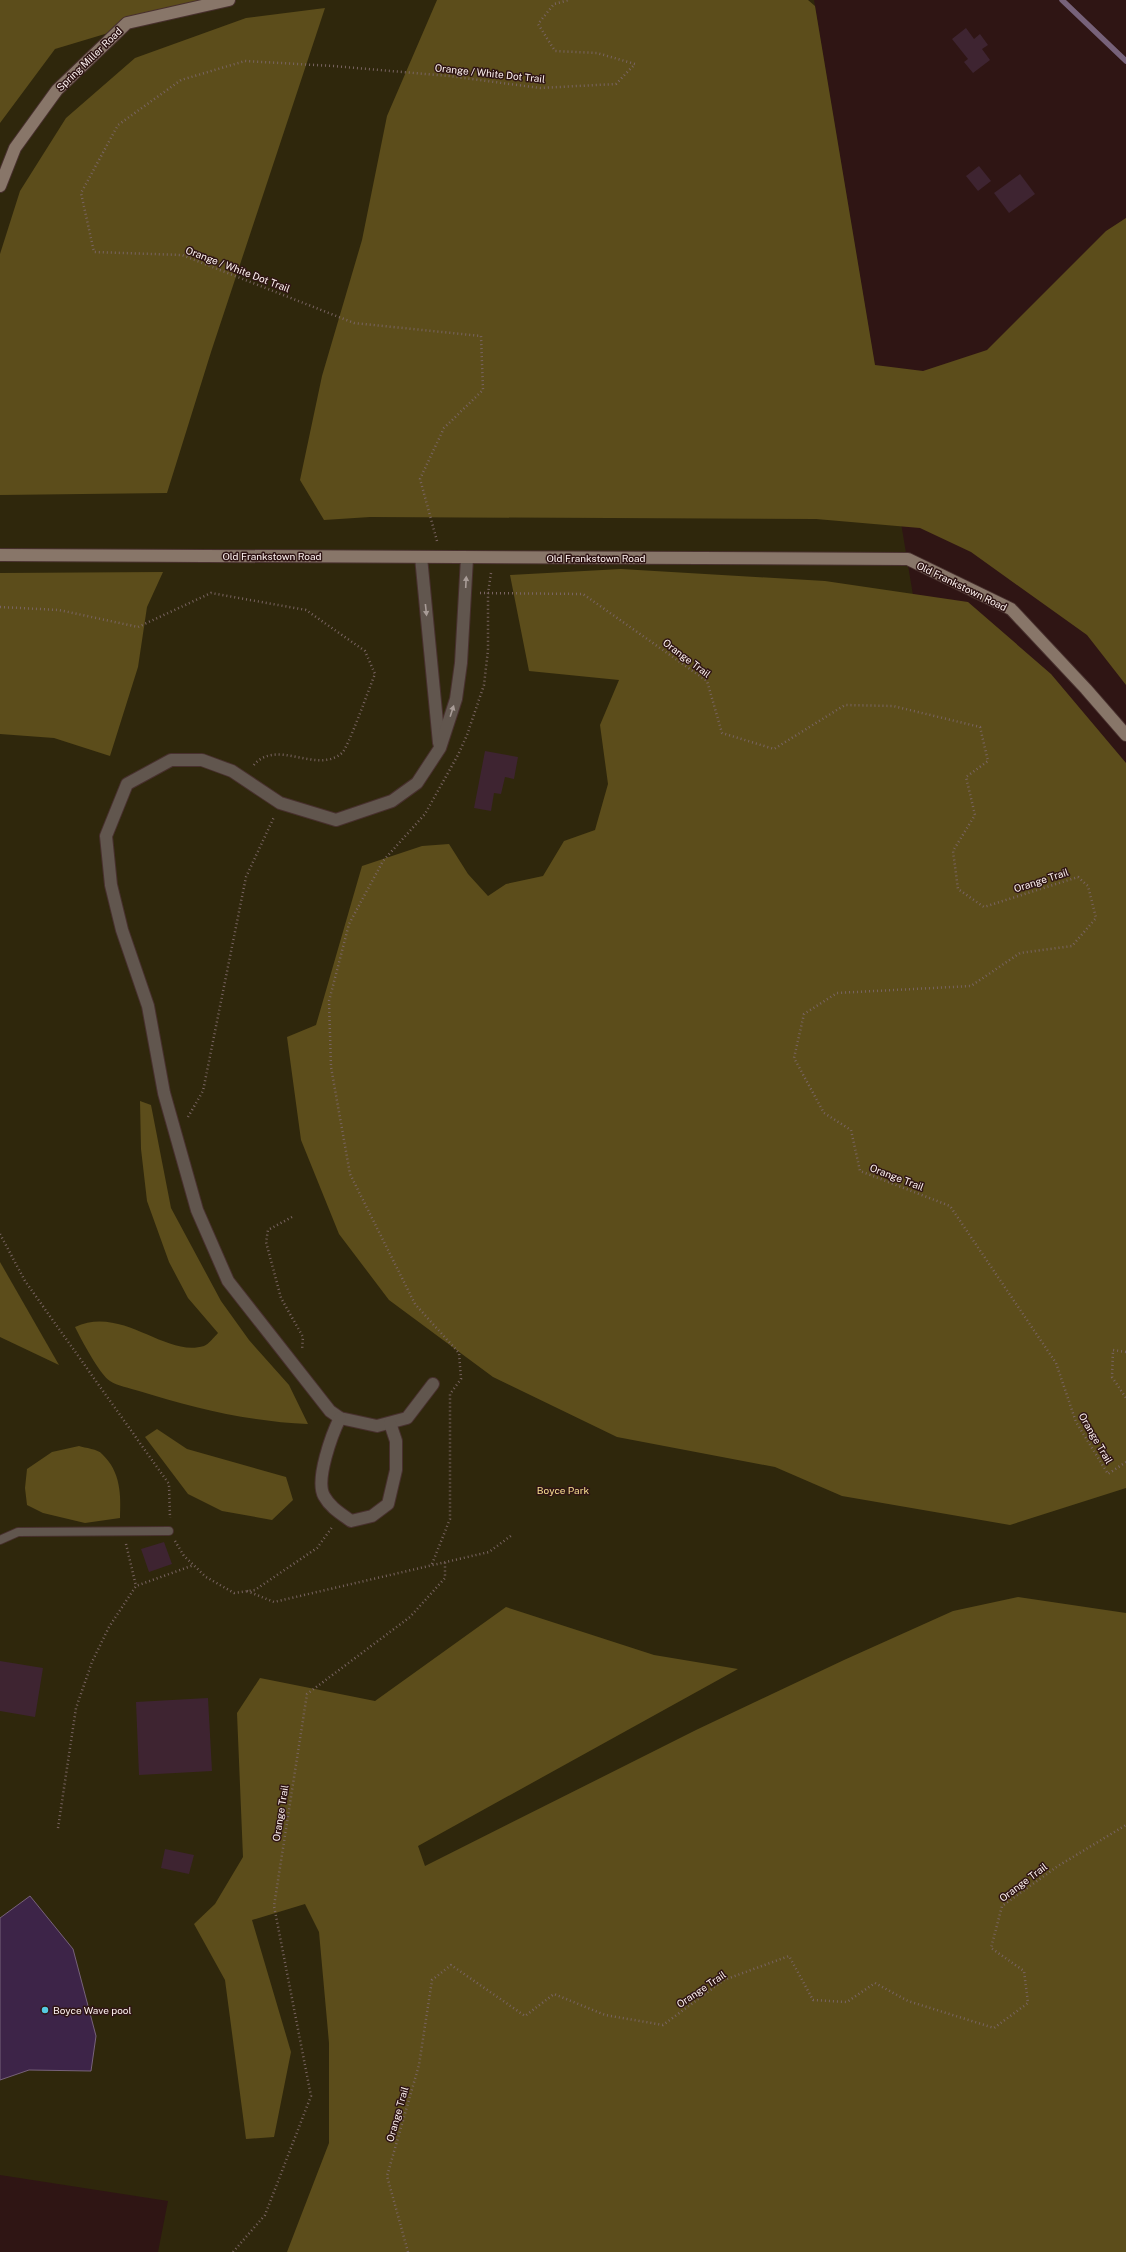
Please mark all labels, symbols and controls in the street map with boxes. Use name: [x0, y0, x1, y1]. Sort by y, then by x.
street label: Spring Miller Road: [54, 25, 124, 93]
street label: Orange / White Dot Trail: [434, 61, 546, 85]
street label: Orange / White Dot Trail: [184, 244, 292, 294]
street label: Old Frankstown Road: [223, 550, 321, 562]
street label: Old Frankstown Road: [547, 552, 645, 564]
street label: Old Frankstown Road: [915, 559, 1009, 613]
one-way arrow: [463, 575, 469, 588]
one-way arrow: [423, 604, 430, 616]
street label: Orange Trail: [661, 636, 713, 680]
one-way arrow: [449, 705, 455, 717]
street label: Orange Trail: [1012, 866, 1070, 894]
street label: Orange Trail: [868, 1161, 926, 1193]
street label: Orange Trail: [1077, 1410, 1115, 1466]
park label: Boyce Park: [537, 1484, 590, 1496]
street label: Orange Trail: [270, 1784, 290, 1842]
street label: Orange Trail: [997, 1860, 1049, 1904]
street label: Orange Trail: [674, 1968, 728, 2010]
place label: Boyce Wave pool: [53, 2004, 132, 2016]
marker: Boyce Wave pool: [40, 2005, 50, 2015]
street label: Orange Trail: [383, 2085, 411, 2143]

